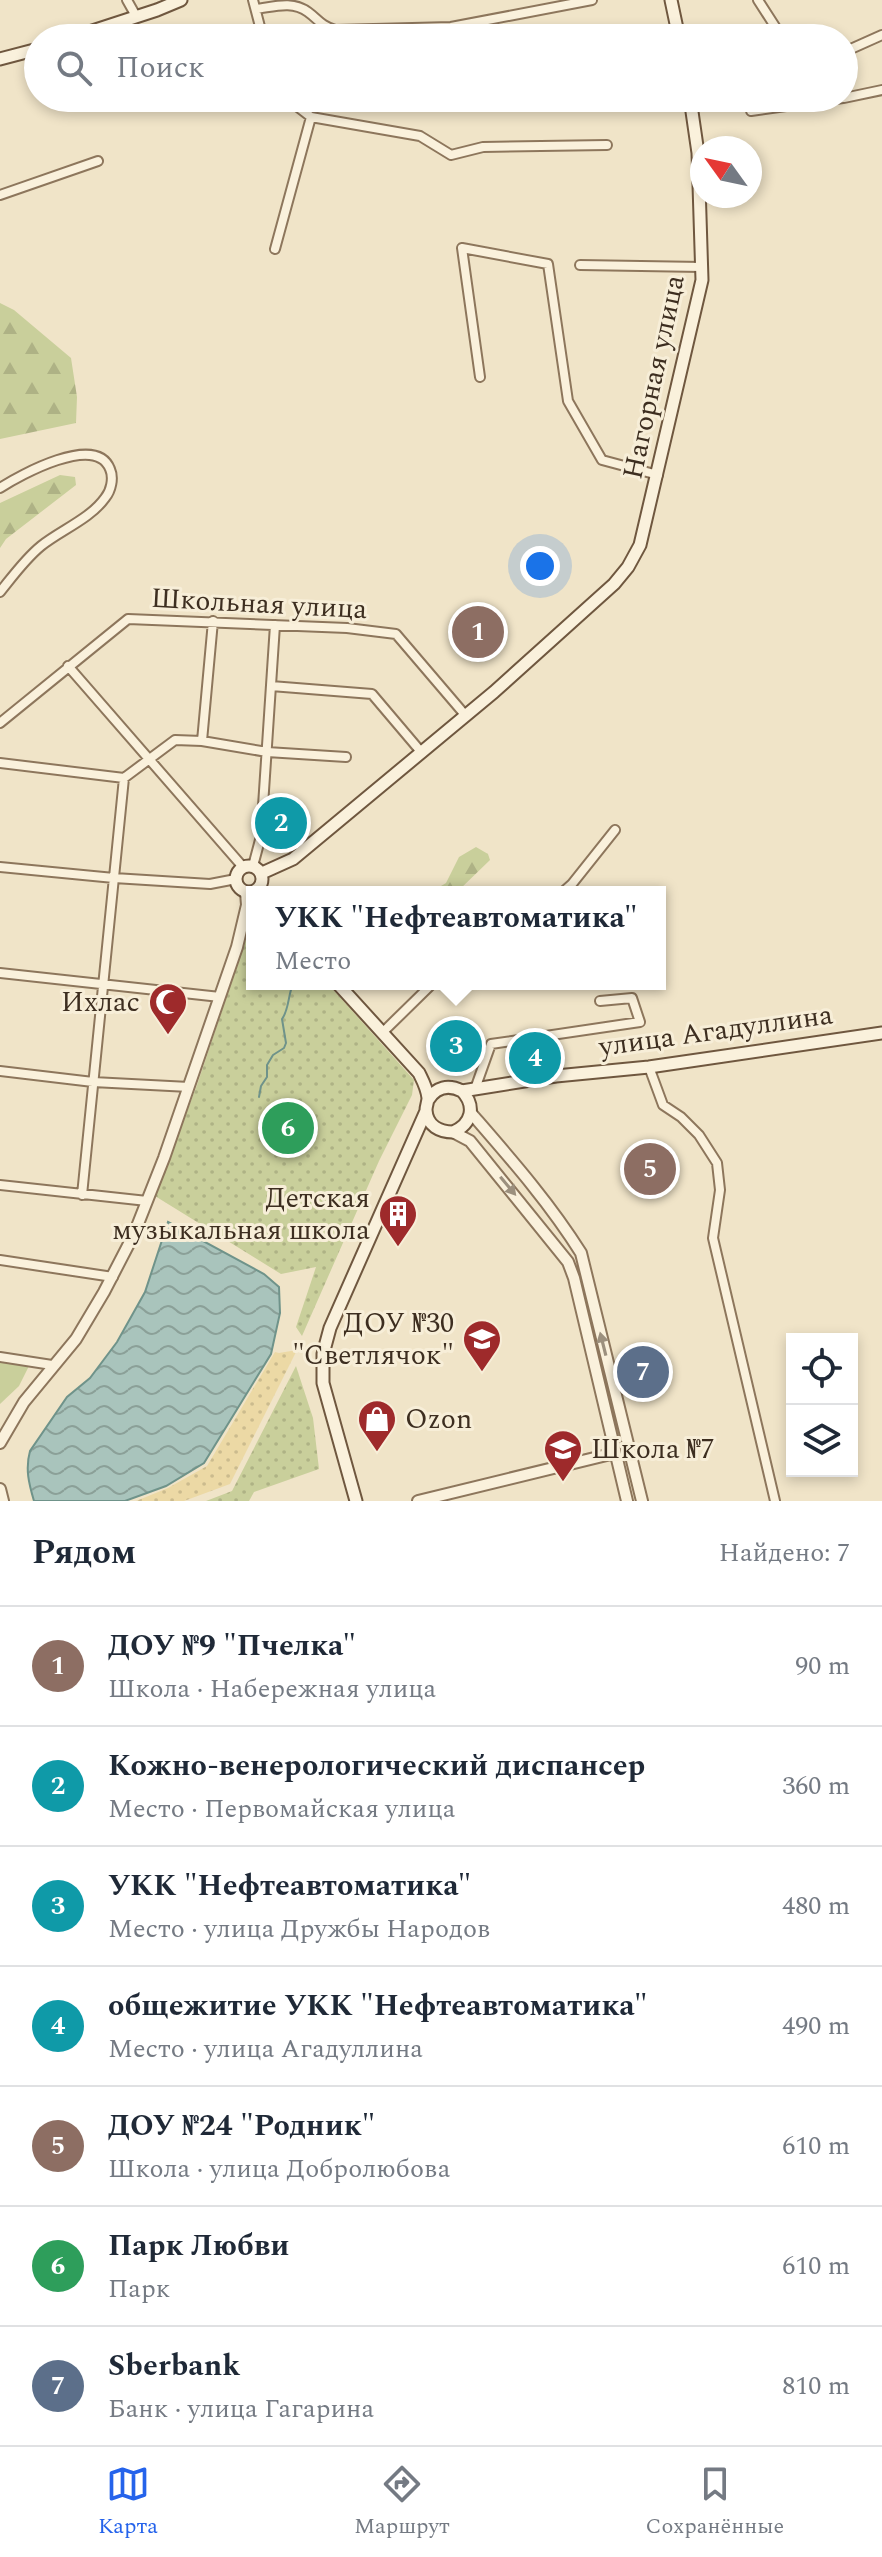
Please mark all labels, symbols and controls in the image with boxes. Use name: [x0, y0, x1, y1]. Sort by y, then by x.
search box: [24, 24, 858, 112]
text: Поиск: [116, 45, 205, 91]
icon: search: [52, 46, 96, 90]
north arrow: [690, 136, 762, 208]
street label: Нагорная улица: [611, 271, 697, 483]
your location: [520, 546, 560, 586]
street label: Школьная улица: [150, 577, 369, 631]
pin: 1: [452, 602, 504, 662]
pin: 2: [255, 793, 307, 853]
popup: [246, 886, 666, 990]
text: УКК "Нефтеавтоматика": [274, 895, 638, 941]
text: Место: [274, 941, 351, 981]
place label: Ихлас: [61, 981, 140, 1024]
mosque icon: Ихлас: [147, 981, 189, 1036]
street label: улица Агадуллина: [595, 993, 836, 1069]
pin: 3: [430, 1016, 482, 1076]
pin: 4: [509, 1028, 561, 1088]
pin: 6: [262, 1098, 314, 1158]
pin: 5: [624, 1139, 676, 1199]
one-way arrow: [499, 1176, 516, 1196]
place label: Детская музыкальная школа: [112, 1177, 370, 1252]
building icon: Детская музыкальная школа: [377, 1193, 419, 1248]
place label: ДОУ №30 "Светлячок": [292, 1302, 454, 1377]
school or university icon: ДОУ №30 "Светлячок": [461, 1318, 503, 1373]
one-way arrow: [597, 1331, 609, 1356]
map controls: [786, 1333, 858, 1477]
button: locate: [786, 1333, 858, 1405]
pin: 7: [617, 1342, 669, 1402]
shop icon: Ozon: [356, 1398, 398, 1453]
place label: Ozon: [405, 1398, 472, 1441]
button: layers: [786, 1405, 858, 1477]
school or university icon: Школа №7: [542, 1428, 584, 1483]
place label: Школа №7: [591, 1428, 715, 1471]
text: Рядом: [32, 1527, 136, 1579]
text: Найдено: 7: [719, 1533, 850, 1573]
text: ДОУ №9 "Пчелка": [108, 1623, 356, 1669]
text: 1: [51, 1646, 65, 1686]
text: 90 m: [795, 1646, 850, 1686]
text: Школа · Набережная улица: [108, 1669, 436, 1709]
text: Кожно-венерологический диспансер: [108, 1743, 645, 1789]
text: 2: [51, 1766, 65, 1806]
text: 360 m: [782, 1766, 850, 1806]
text: Место · Первомайская улица: [108, 1789, 455, 1829]
text: УКК "Нефтеавтоматика": [108, 1863, 471, 1909]
text: 3: [51, 1886, 65, 1926]
text: 480 m: [782, 1886, 850, 1926]
text: Место · улица Дружбы Народов: [108, 1909, 490, 1949]
text: общежитие УКК "Нефтеавтоматика": [108, 1983, 647, 2029]
text: 4: [51, 2006, 65, 2046]
text: 490 m: [782, 2006, 850, 2046]
text: Место · улица Агадуллина: [108, 2029, 423, 2069]
text: ДОУ №24 "Родник": [108, 2103, 375, 2149]
text: 5: [51, 2126, 65, 2166]
text: 610 m: [782, 2126, 850, 2166]
text: Школа · улица Добролюбова: [108, 2149, 450, 2189]
text: Парк Любви: [108, 2223, 289, 2269]
text: 6: [51, 2246, 65, 2286]
text: 610 m: [782, 2246, 850, 2286]
text: Парк: [108, 2269, 170, 2309]
text: Sberbank: [108, 2343, 240, 2389]
text: 7: [51, 2366, 65, 2406]
text: 810 m: [782, 2366, 850, 2406]
text: Банк · улица Гагарина: [108, 2389, 374, 2429]
tab: Карта: [98, 2462, 158, 2543]
tab: Маршрут: [354, 2462, 450, 2543]
tab: Сохранённые: [646, 2462, 784, 2543]

